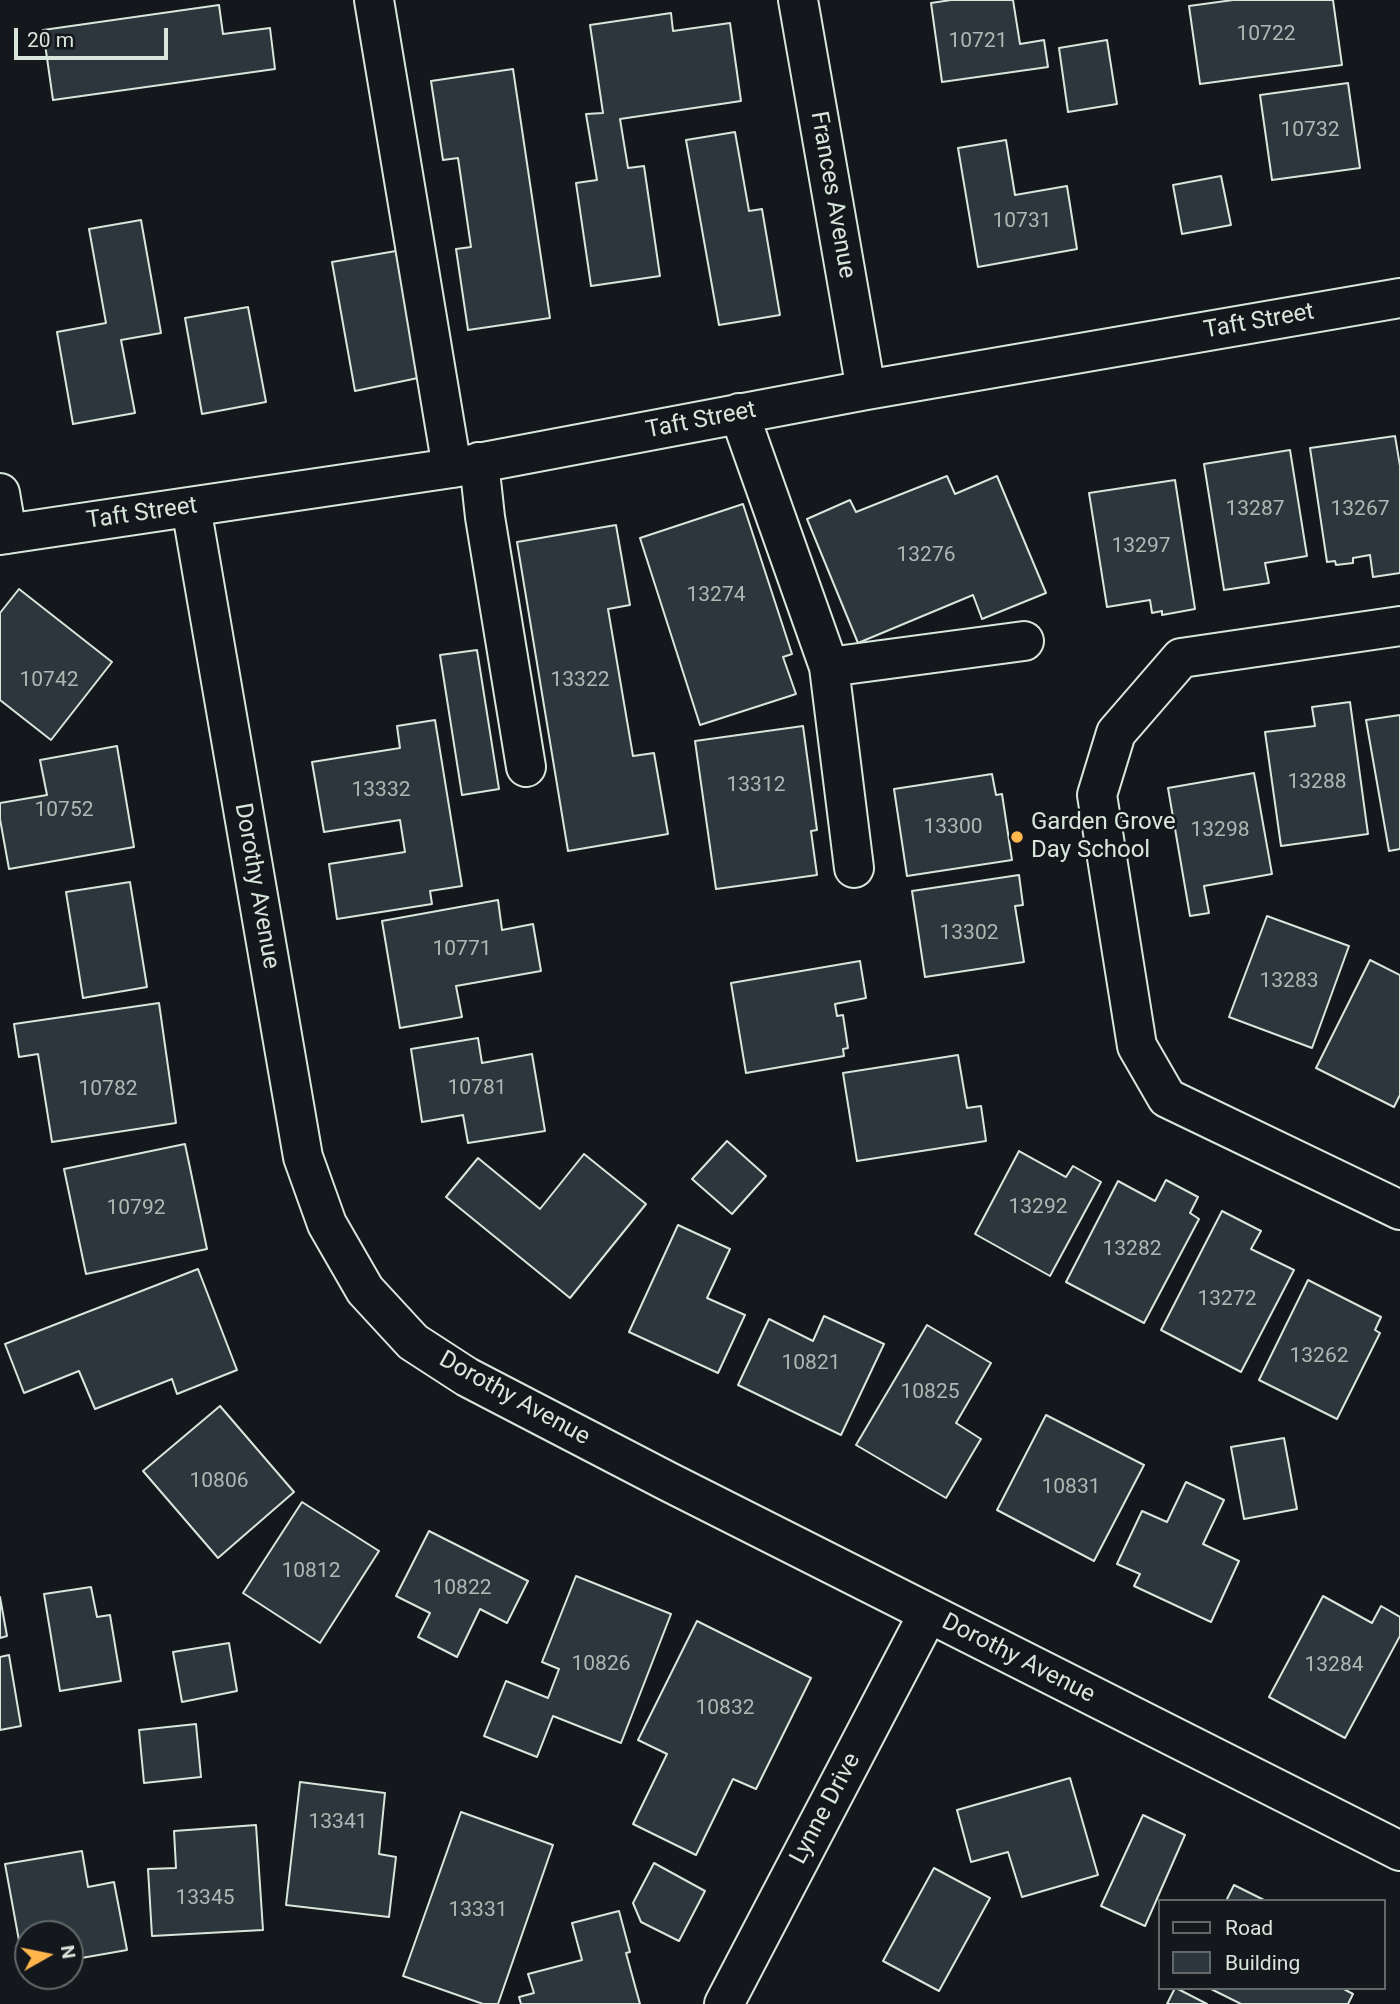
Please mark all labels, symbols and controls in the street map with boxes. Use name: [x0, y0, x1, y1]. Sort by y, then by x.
scale bar: [18, 14, 172, 58]
house number: 10722: [1236, 22, 1296, 48]
text: 20 m: [27, 28, 74, 52]
house number: 10721: [948, 29, 1008, 55]
street label: Frances Avenue: [803, 109, 861, 281]
house number: 10732: [1280, 118, 1340, 144]
house number: 10731: [992, 209, 1052, 235]
street label: Taft Street: [1202, 298, 1316, 346]
street label: Taft Street: [644, 396, 758, 446]
street label: Taft Street: [85, 492, 199, 536]
house number: 13287: [1225, 497, 1285, 523]
house number: 13267: [1330, 497, 1390, 523]
house number: 13297: [1111, 534, 1171, 560]
house number: 13276: [896, 543, 956, 569]
house number: 13274: [686, 583, 746, 609]
house number: 10742: [19, 668, 79, 694]
house number: 13322: [550, 668, 610, 694]
house number: 13288: [1287, 770, 1347, 796]
house number: 13312: [726, 773, 786, 799]
house number: 13332: [351, 778, 411, 804]
house number: 10752: [34, 798, 94, 824]
street label: Dorothy Avenue: [227, 801, 285, 971]
place label: Garden Grove Day School: [1031, 809, 1176, 865]
house number: 13300: [923, 815, 983, 841]
house number: 13298: [1190, 818, 1250, 844]
marker: Garden Grove Day School: [1009, 829, 1025, 845]
house number: 13302: [939, 921, 999, 947]
house number: 10771: [432, 937, 492, 963]
house number: 13283: [1259, 969, 1319, 995]
house number: 10781: [447, 1076, 507, 1102]
house number: 10782: [78, 1077, 138, 1103]
house number: 13292: [1008, 1195, 1068, 1221]
house number: 10792: [106, 1196, 166, 1222]
house number: 13282: [1102, 1237, 1162, 1263]
house number: 13272: [1197, 1287, 1257, 1313]
house number: 13262: [1289, 1344, 1349, 1370]
street label: Dorothy Avenue: [434, 1346, 594, 1452]
house number: 10821: [781, 1351, 841, 1377]
house number: 10825: [900, 1380, 960, 1406]
house number: 10806: [189, 1469, 249, 1495]
house number: 10831: [1041, 1475, 1101, 1501]
house number: 10812: [281, 1559, 341, 1585]
house number: 10822: [432, 1576, 492, 1602]
street label: Dorothy Avenue: [937, 1608, 1099, 1710]
house number: 10826: [571, 1652, 631, 1678]
house number: 13284: [1304, 1653, 1364, 1679]
house number: 10832: [695, 1696, 755, 1722]
street label: Lynne Drive: [785, 1748, 867, 1870]
house number: 13341: [308, 1810, 368, 1836]
house number: 13345: [175, 1886, 235, 1912]
house number: 13331: [448, 1898, 508, 1924]
legend: [1158, 1899, 1386, 1990]
text: Road: [1225, 1916, 1273, 1940]
north arrow: [14, 1920, 84, 1990]
text: N: [56, 1944, 81, 1960]
text: Building: [1225, 1951, 1300, 1975]

